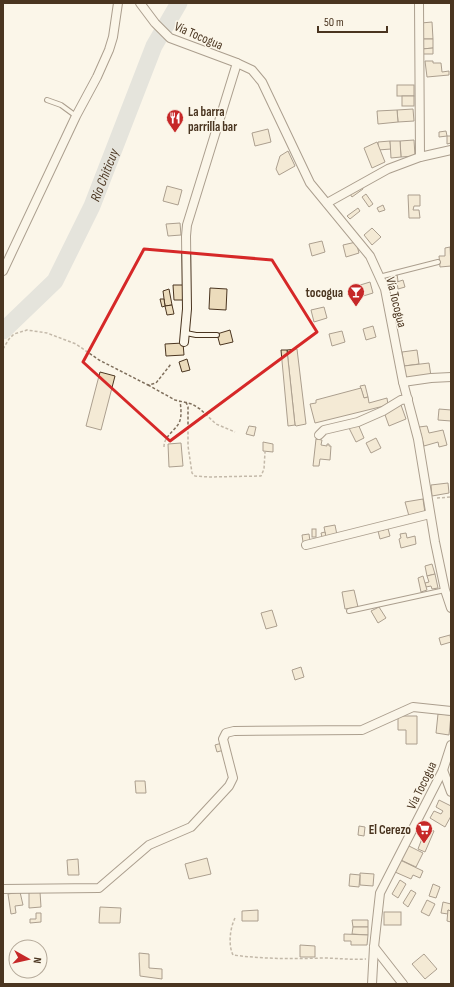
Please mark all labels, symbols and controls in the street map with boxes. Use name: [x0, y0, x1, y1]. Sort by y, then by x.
scale bar: [318, 8, 387, 34]
text: 50 m: [324, 15, 344, 30]
street label: Vía Tocogua: [172, 19, 225, 53]
place label: La barra parrilla bar: [188, 104, 237, 135]
restaurant icon: La barra parrilla bar: [165, 108, 185, 133]
water label: Río Chiticuy: [87, 146, 123, 204]
street label: Vía Tocogua: [382, 275, 410, 329]
bar icon: tocogua: [346, 282, 366, 307]
place label: tocogua: [306, 285, 343, 301]
street label: Vía Tocogua: [403, 759, 440, 812]
supermarket icon: El Cerezo: [414, 819, 434, 844]
place label: El Cerezo: [369, 822, 411, 838]
north arrow: [8, 939, 48, 979]
text: N: [31, 957, 44, 964]

